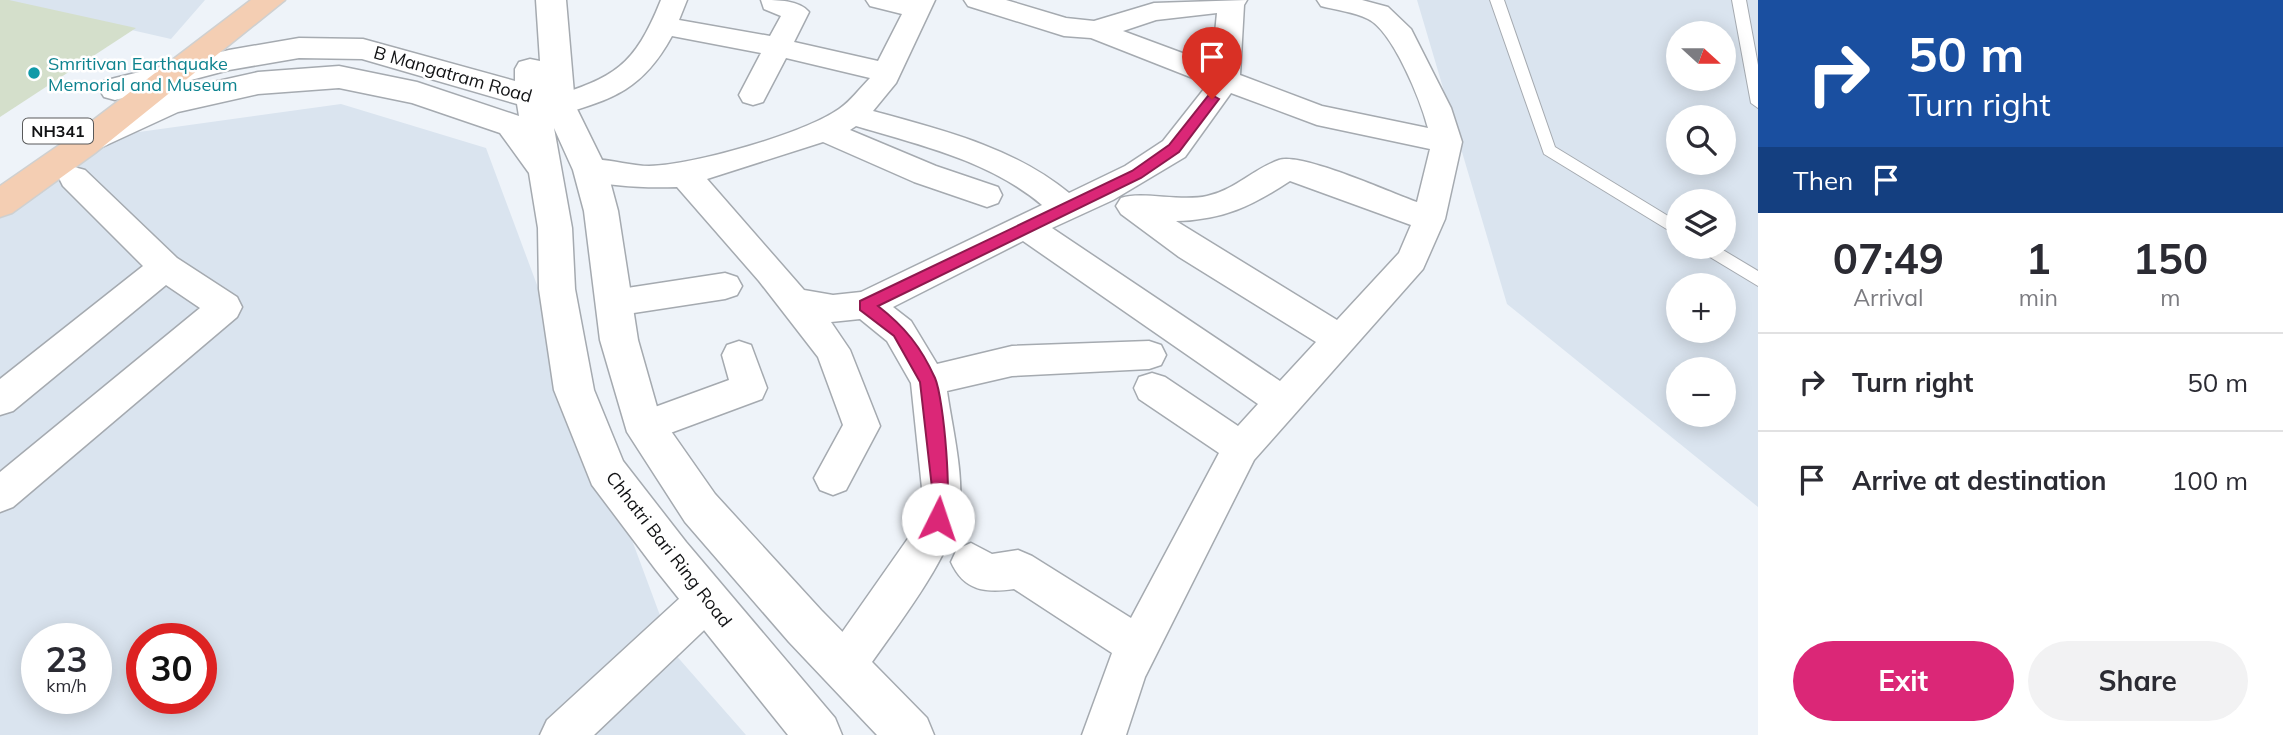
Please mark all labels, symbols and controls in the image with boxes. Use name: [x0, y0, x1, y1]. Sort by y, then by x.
north arrow: [1666, 21, 1736, 91]
map controls: [1666, 21, 1736, 427]
text: 50 m: [1908, 23, 2024, 84]
pin: [1182, 27, 1242, 99]
icon: right: [1793, 28, 1884, 119]
icon: arrive: [1193, 38, 1231, 76]
street label: B Mangatram Road: [371, 40, 535, 108]
place label: Smritivan Earthquake Memorial and Museum: [48, 52, 238, 96]
marker: Smritivan Earthquake Memorial and Museum: [26, 65, 42, 81]
text: Turn right: [1908, 84, 2051, 124]
button: search: [1666, 105, 1736, 175]
road number: NH341: [23, 119, 93, 144]
icon: arrive: [1867, 161, 1905, 199]
text: Then: [1793, 164, 1853, 197]
button: layers: [1666, 189, 1736, 259]
text: 07:49: [1833, 232, 1944, 285]
text: 1: [2026, 232, 2051, 285]
text: 150: [2133, 232, 2208, 285]
button: +: [1666, 273, 1736, 343]
text: Arrival: [1853, 283, 1924, 312]
text: min: [2019, 283, 2058, 312]
text: m: [2160, 283, 2181, 312]
button: −: [1666, 357, 1736, 427]
icon: right: [1793, 363, 1831, 401]
text: Turn right: [1852, 366, 1973, 399]
text: 50 m: [2187, 366, 2248, 399]
icon: arrive: [1793, 461, 1831, 499]
text: Arrive at destination: [1852, 464, 2107, 497]
text: 100 m: [2172, 464, 2248, 497]
street label: Chhatri Bari Ring Road: [601, 466, 737, 632]
position arrow: [901, 482, 975, 556]
speed limit sign: 30: [126, 623, 217, 714]
text: 23: [45, 637, 88, 681]
button: Exit: [1793, 641, 2014, 721]
button: Share: [2028, 641, 2248, 721]
text: km/h: [46, 674, 87, 697]

